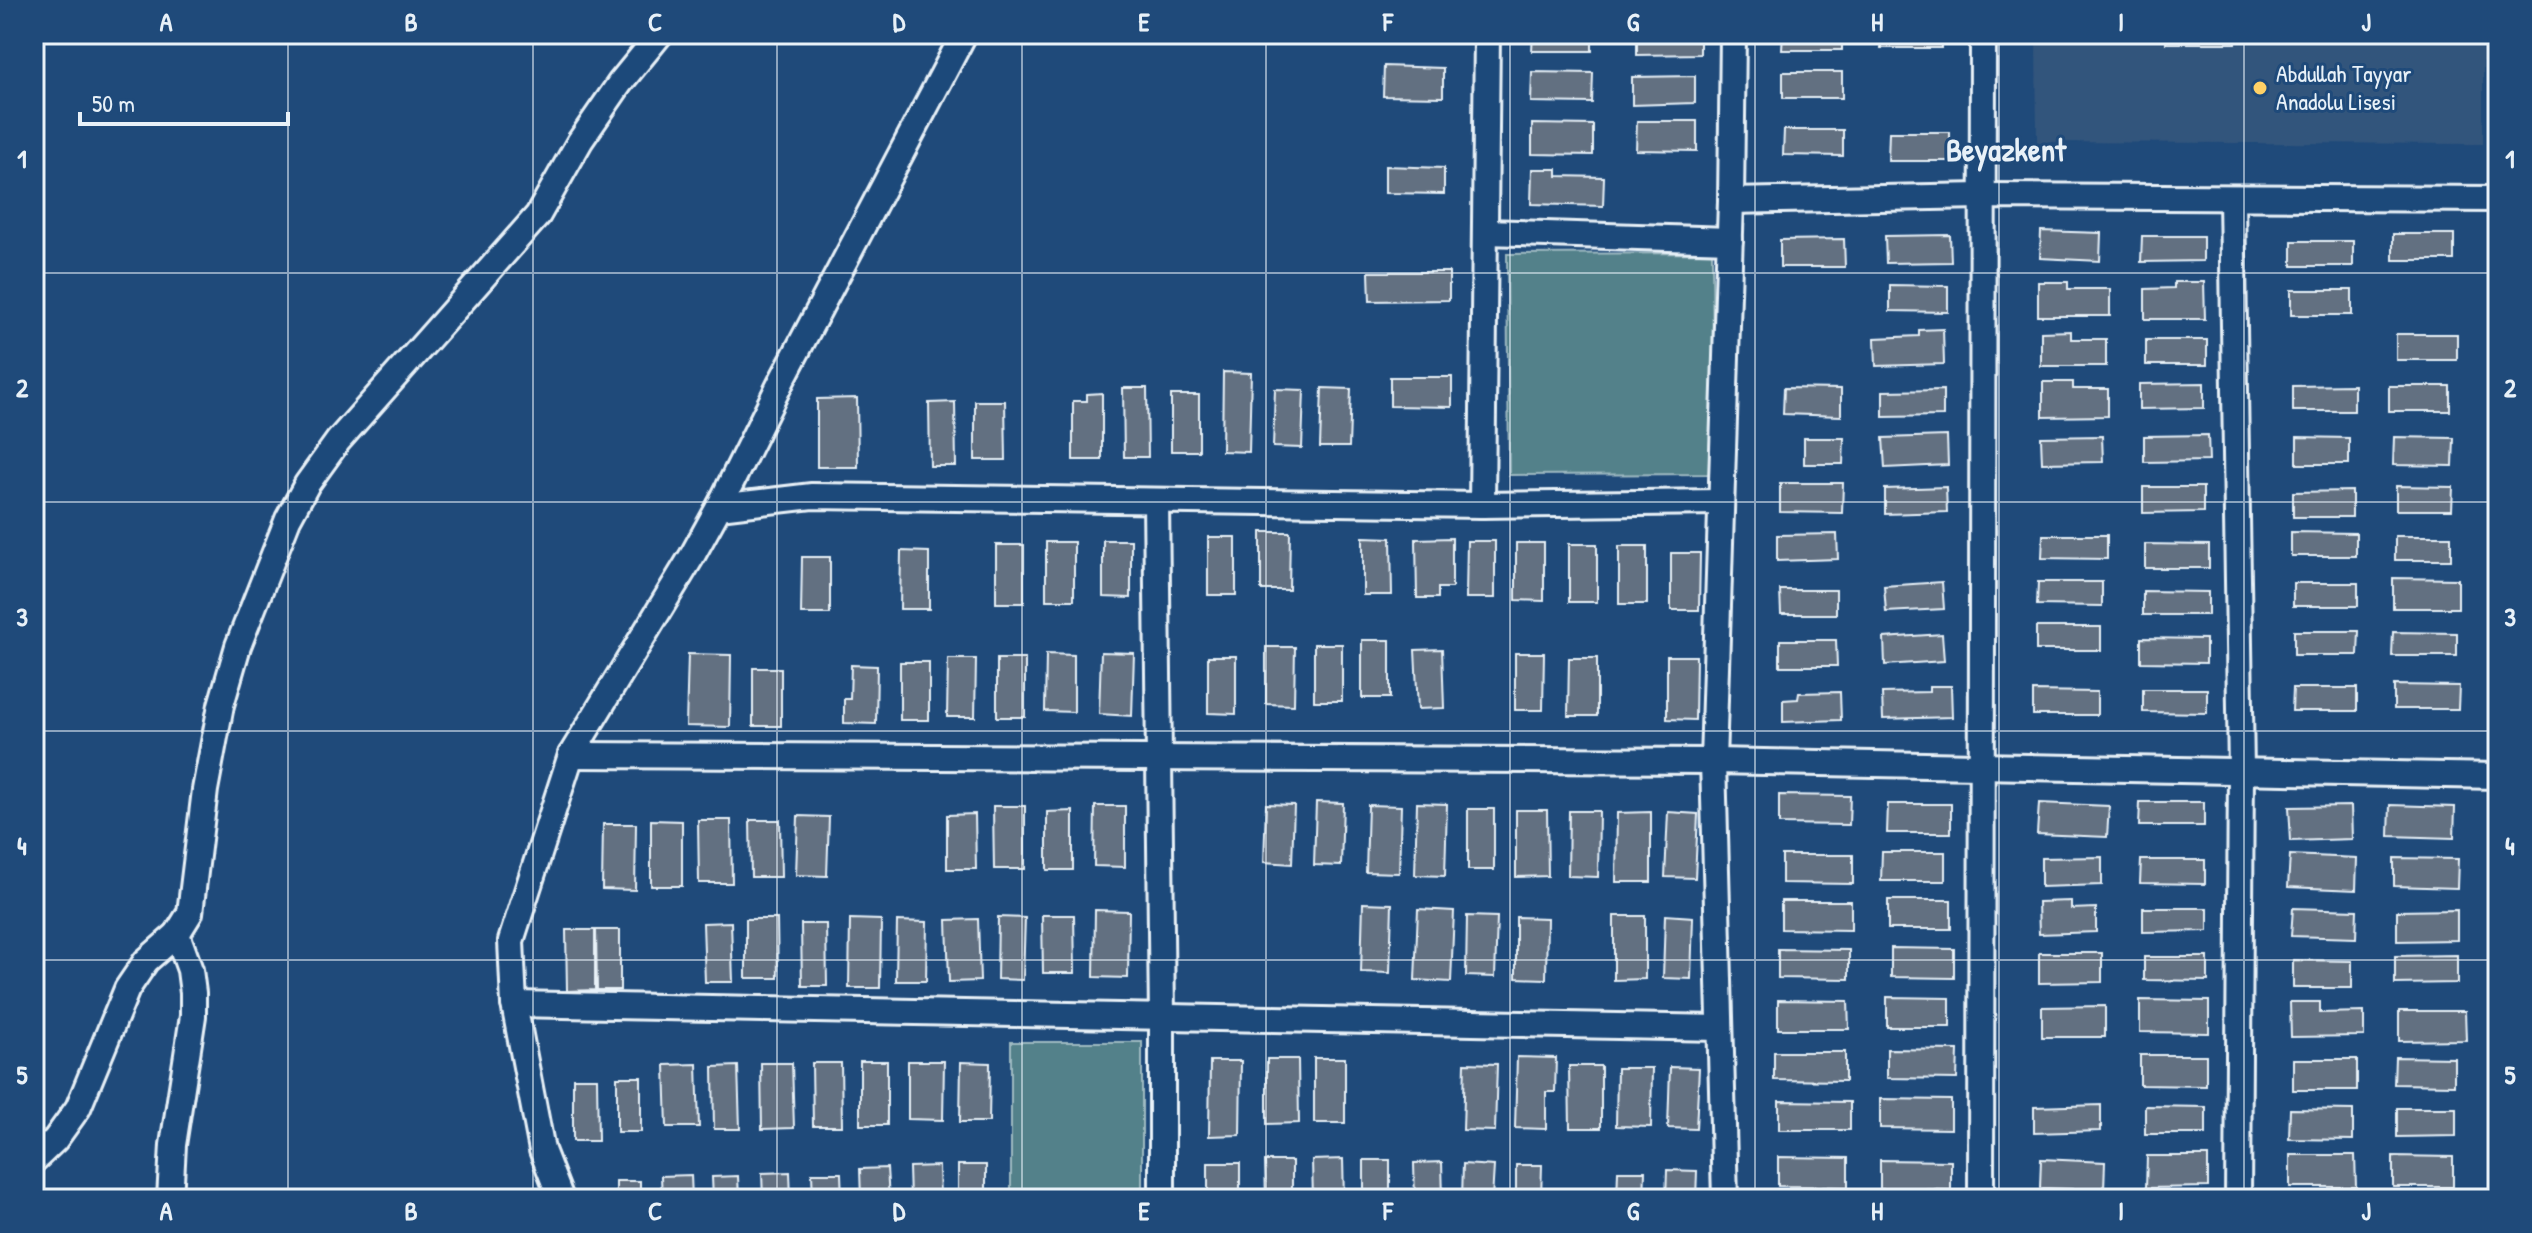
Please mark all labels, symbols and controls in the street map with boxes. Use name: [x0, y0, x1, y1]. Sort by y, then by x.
text: A: [160, 4, 173, 39]
text: B: [404, 4, 418, 39]
text: C: [648, 4, 662, 39]
text: D: [893, 4, 906, 39]
text: E: [1138, 4, 1150, 39]
text: F: [1382, 4, 1394, 39]
text: G: [1627, 4, 1640, 39]
text: H: [1871, 4, 1883, 39]
text: I: [2118, 4, 2124, 39]
text: J: [2361, 4, 2371, 39]
place label: Abdullah Tayyar Anadolu Lisesi: [2276, 57, 2412, 117]
scale bar: [80, 76, 288, 126]
marker: Abdullah Tayyar Anadolu Lisesi: [2251, 79, 2269, 97]
text: 50 m: [92, 87, 135, 119]
district label: Beyazkent: [1946, 128, 2067, 172]
text: 1: [17, 141, 27, 176]
text: 1: [2505, 141, 2515, 176]
text: 2: [16, 370, 29, 405]
text: 2: [2504, 370, 2517, 405]
text: 3: [16, 599, 28, 634]
text: 3: [2504, 599, 2516, 634]
text: 4: [17, 828, 27, 863]
text: 4: [2505, 828, 2515, 863]
text: 5: [17, 1057, 28, 1092]
text: 5: [2505, 1057, 2516, 1092]
text: A: [160, 1193, 173, 1228]
text: B: [404, 1193, 418, 1228]
text: C: [648, 1193, 662, 1228]
text: D: [893, 1193, 906, 1228]
text: E: [1138, 1193, 1150, 1228]
text: F: [1382, 1193, 1394, 1228]
text: G: [1627, 1193, 1640, 1228]
text: H: [1871, 1193, 1883, 1228]
text: I: [2118, 1193, 2124, 1228]
text: J: [2361, 1193, 2371, 1228]

